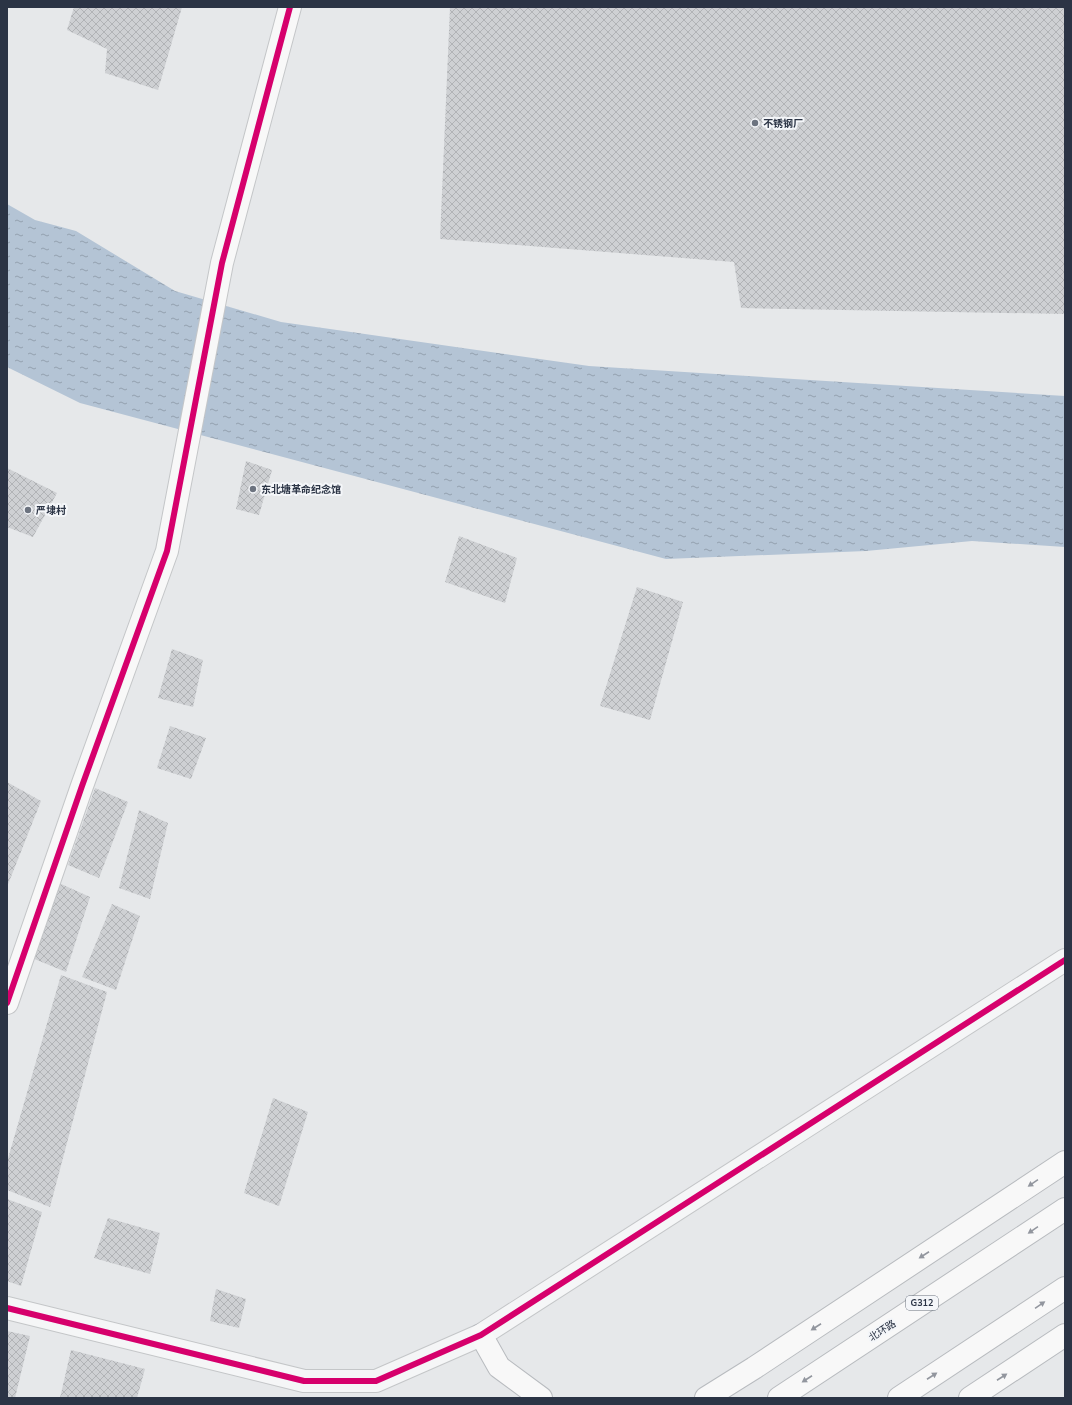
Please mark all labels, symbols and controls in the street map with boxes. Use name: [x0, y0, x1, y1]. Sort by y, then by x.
place label: 不锈钢厂: [763, 117, 803, 131]
marker: 不锈钢厂: [750, 118, 760, 128]
place label: 东北塘革命纪念馆: [261, 483, 341, 497]
marker: 东北塘革命纪念馆: [248, 484, 258, 494]
place label: 严埭村: [36, 504, 66, 518]
marker: 严埭村: [23, 505, 33, 515]
one-way arrow: [1027, 1180, 1038, 1187]
one-way arrow: [1027, 1226, 1038, 1234]
one-way arrow: [918, 1252, 930, 1259]
road number: G312: [906, 1296, 938, 1310]
one-way arrow: [1035, 1301, 1045, 1309]
street label: 北环路: [866, 1317, 899, 1345]
one-way arrow: [811, 1323, 821, 1331]
one-way arrow: [926, 1373, 938, 1380]
one-way arrow: [997, 1373, 1008, 1380]
one-way arrow: [802, 1375, 813, 1383]

